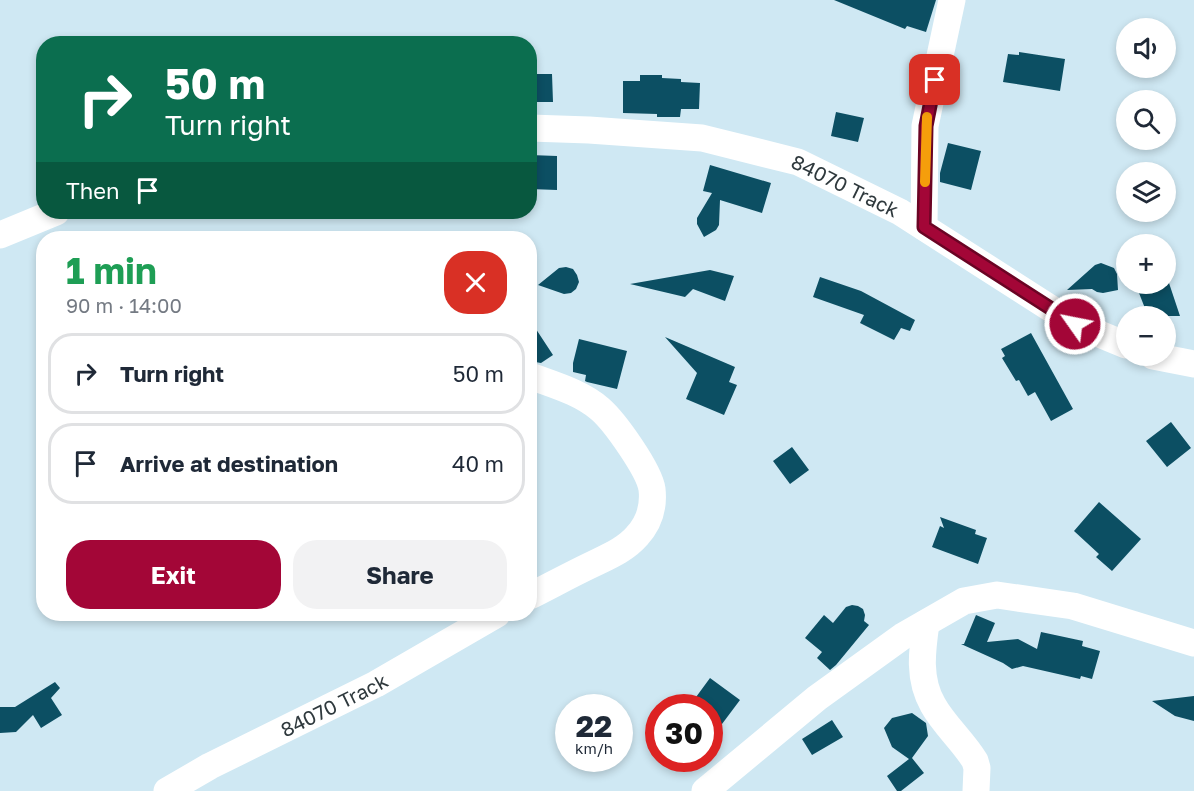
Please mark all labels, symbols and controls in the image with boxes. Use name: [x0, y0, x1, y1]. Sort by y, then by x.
map controls: [1116, 18, 1176, 366]
button: sound: [1116, 18, 1176, 78]
pin: [909, 54, 960, 105]
text: 50 m: [165, 58, 265, 108]
icon: right: [66, 60, 144, 138]
icon: arrive: [918, 63, 951, 96]
button: search: [1116, 90, 1176, 150]
text: Turn right: [165, 109, 291, 141]
street label: 84070 Track: [788, 149, 903, 222]
button: layers: [1116, 162, 1176, 222]
icon: arrive: [131, 174, 164, 207]
text: Then: [66, 177, 119, 204]
button: +: [1116, 234, 1176, 294]
text: 1 min: [66, 249, 157, 292]
button: close: [444, 251, 507, 314]
position arrow: [1043, 292, 1107, 356]
text: 90 m · 14:00: [66, 293, 182, 317]
button: −: [1116, 306, 1176, 366]
icon: right: [69, 357, 102, 390]
text: Turn right: [120, 360, 224, 387]
text: 50 m: [453, 360, 504, 387]
icon: arrive: [69, 447, 102, 480]
text: Arrive at destination: [120, 450, 338, 477]
text: 40 m: [452, 450, 504, 477]
button: Exit: [66, 540, 281, 609]
button: Share: [293, 540, 507, 609]
street label: 84070 Track: [276, 668, 392, 741]
speed limit sign: 30: [645, 694, 723, 772]
text: 22: [576, 708, 612, 744]
text: km/h: [575, 739, 613, 757]

